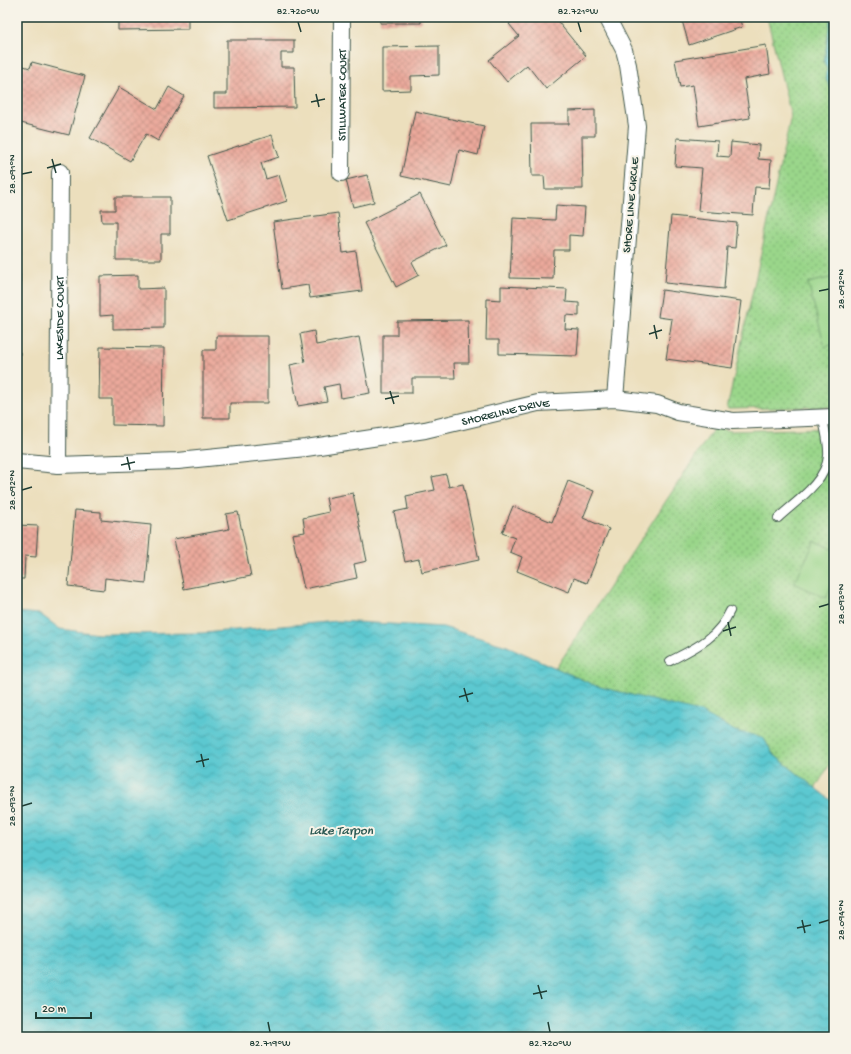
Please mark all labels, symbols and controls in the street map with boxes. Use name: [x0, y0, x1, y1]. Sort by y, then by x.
text: 82.720°W: [277, 6, 320, 18]
text: 82.721°W: [558, 6, 599, 18]
street label: STILLWATER COURT: [336, 48, 351, 141]
text: 28.091°N: [7, 154, 19, 194]
street label: SHORE LINE CIRCLE: [621, 156, 643, 253]
text: 28.092°N: [836, 268, 848, 309]
street label: LAKESIDE COURT: [54, 275, 68, 360]
street label: SHORELINE DRIVE: [460, 397, 551, 430]
text: 28.092°N: [7, 469, 19, 510]
text: 28.093°N: [836, 583, 848, 624]
text: 28.093°N: [7, 785, 19, 826]
water label: Lake Tarpon: [309, 824, 374, 839]
text: 28.094°N: [836, 900, 848, 940]
scale bar: [36, 994, 91, 1020]
text: 20 m: [42, 1003, 67, 1017]
text: 82.719°W: [250, 1038, 291, 1050]
text: 82.720°W: [529, 1038, 572, 1050]

